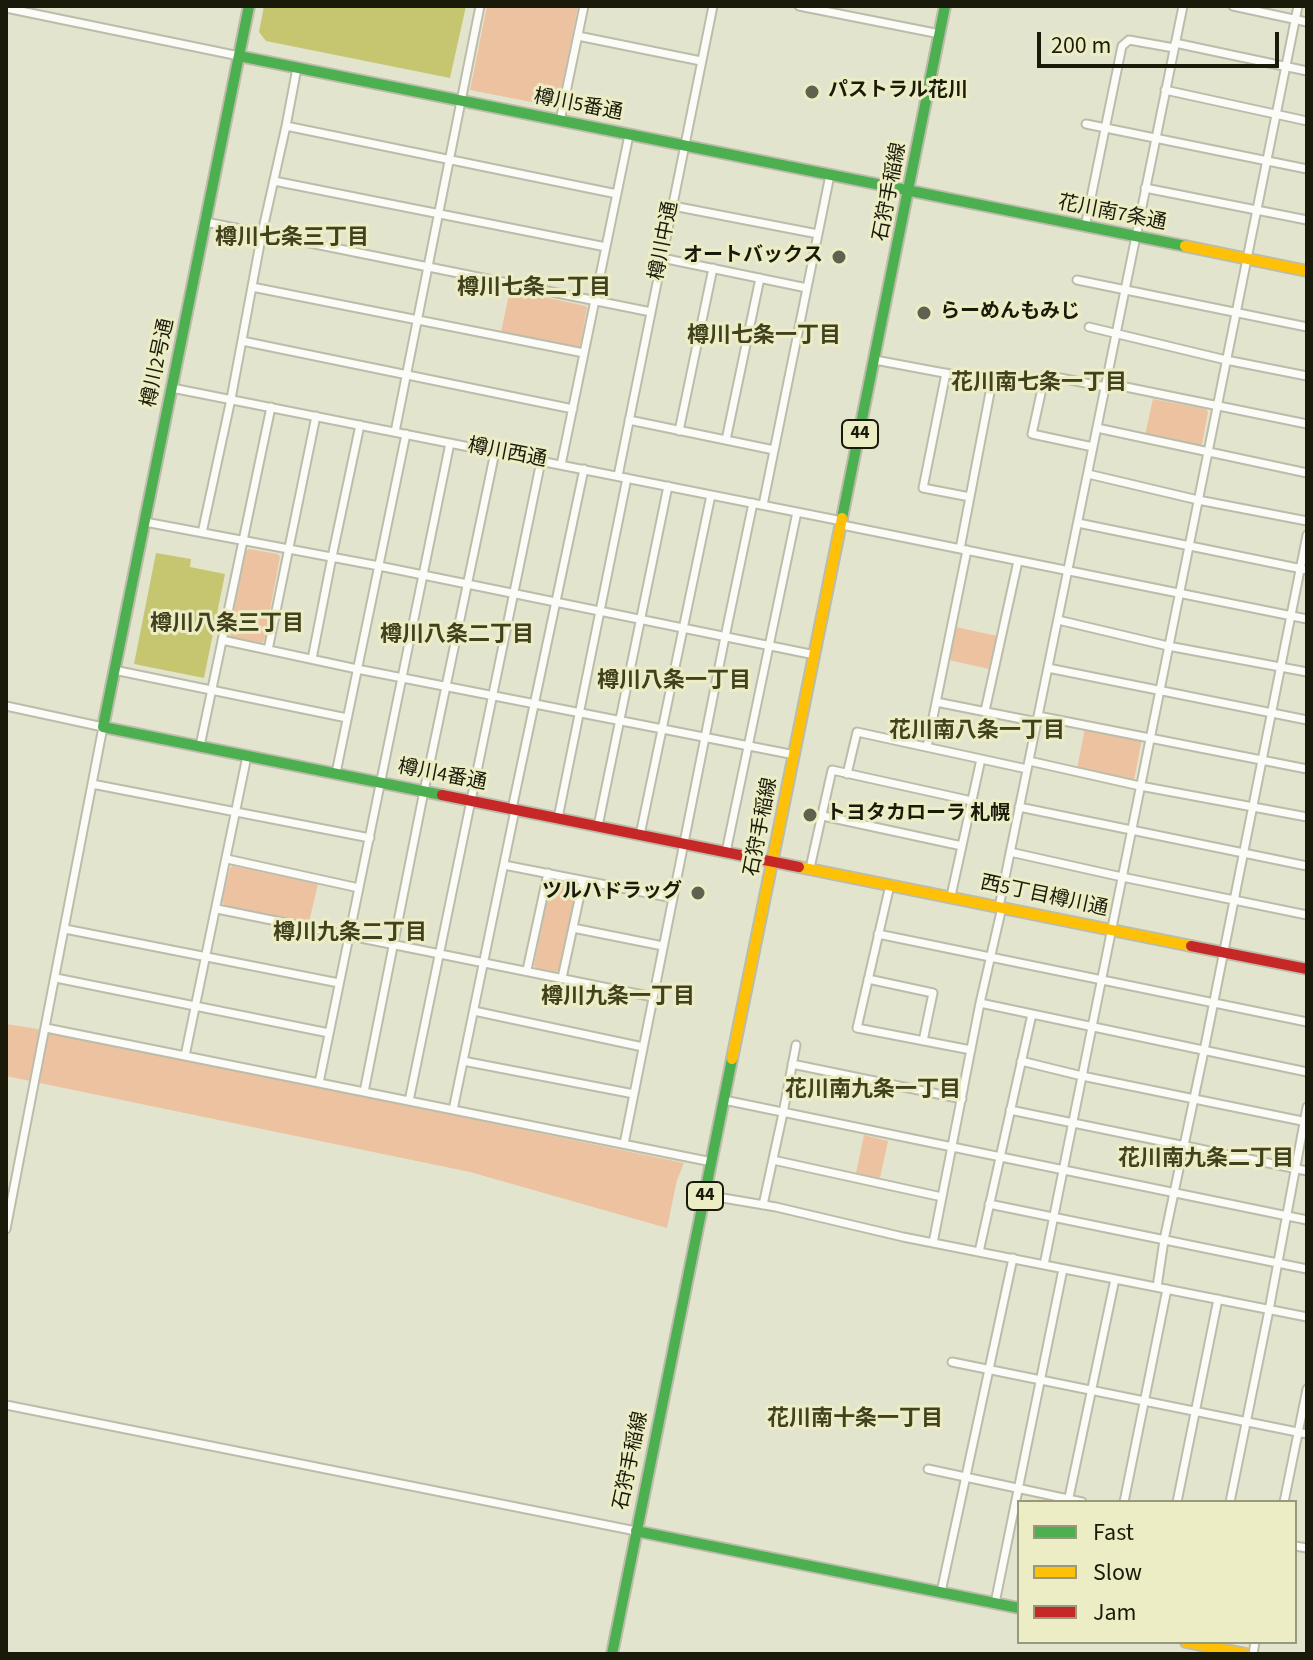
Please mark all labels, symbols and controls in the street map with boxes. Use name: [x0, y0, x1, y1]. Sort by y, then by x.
scale bar: [1041, 16, 1283, 66]
text: 200 m: [1051, 28, 1111, 63]
place label: パストラル花川: [828, 80, 968, 104]
marker: パストラル花川: [803, 83, 821, 101]
street label: 樽川5番通: [532, 86, 624, 126]
street label: 石狩手稲線: [870, 141, 912, 243]
street label: 花川南7条通: [1056, 192, 1168, 236]
street label: 樽川中通: [646, 199, 684, 283]
district label: 樽川七条三丁目: [215, 226, 369, 252]
place label: オートバックス: [683, 245, 823, 269]
marker: オートバックス: [830, 248, 848, 266]
district label: 樽川七条二丁目: [457, 276, 611, 302]
place label: らーめんもみじ: [940, 301, 1080, 325]
marker: らーめんもみじ: [915, 304, 933, 322]
street label: 樽川2号通: [138, 317, 180, 409]
district label: 樽川七条一丁目: [687, 324, 841, 350]
district label: 花川南七条一丁目: [951, 371, 1127, 397]
road number: 44: [842, 420, 878, 448]
street label: 樽川西通: [465, 435, 549, 473]
district label: 樽川八条三丁目: [150, 612, 304, 638]
district label: 樽川八条二丁目: [380, 623, 534, 649]
district label: 樽川八条一丁目: [597, 669, 751, 695]
district label: 花川南八条一丁目: [889, 719, 1065, 745]
street label: 樽川4番通: [396, 756, 488, 796]
street label: 石狩手稲線: [741, 776, 783, 878]
place label: トヨタカローラ 札幌: [826, 803, 1010, 827]
marker: トヨタカローラ 札幌: [801, 806, 819, 824]
street label: 西5丁目樽川通: [978, 872, 1110, 922]
place label: ツルハドラッグ: [542, 881, 682, 905]
marker: ツルハドラッグ: [689, 884, 707, 902]
district label: 樽川九条二丁目: [273, 921, 427, 947]
district label: 樽川九条一丁目: [541, 985, 695, 1011]
district label: 花川南九条一丁目: [785, 1078, 961, 1104]
district label: 花川南九条二丁目: [1118, 1147, 1294, 1173]
road number: 44: [687, 1182, 723, 1210]
district label: 花川南十条一丁目: [767, 1407, 943, 1433]
street label: 石狩手稲線: [610, 1410, 654, 1512]
legend: [1017, 1500, 1297, 1644]
text: Fast: [1093, 1515, 1134, 1550]
text: Slow: [1093, 1555, 1142, 1590]
text: Jam: [1093, 1595, 1137, 1630]

